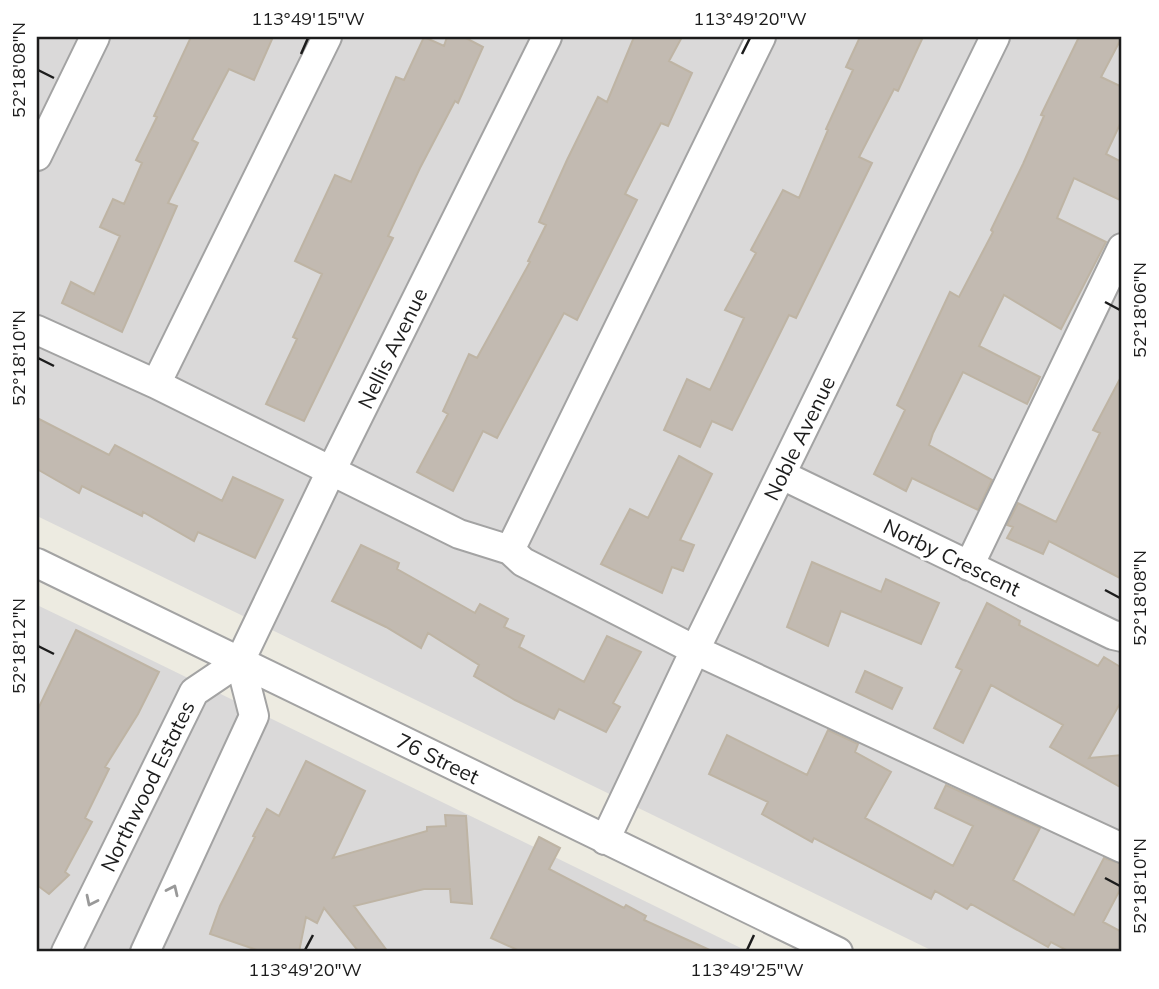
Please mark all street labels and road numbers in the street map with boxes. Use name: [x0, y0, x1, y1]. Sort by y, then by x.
street label: Nellis Avenue: [352, 283, 432, 413]
street label: Noble Avenue: [758, 371, 840, 505]
street label: Norby Crescent: [879, 513, 1025, 601]
street label: Northwood Estates: [94, 696, 200, 876]
street label: 76 Street: [392, 727, 484, 789]

